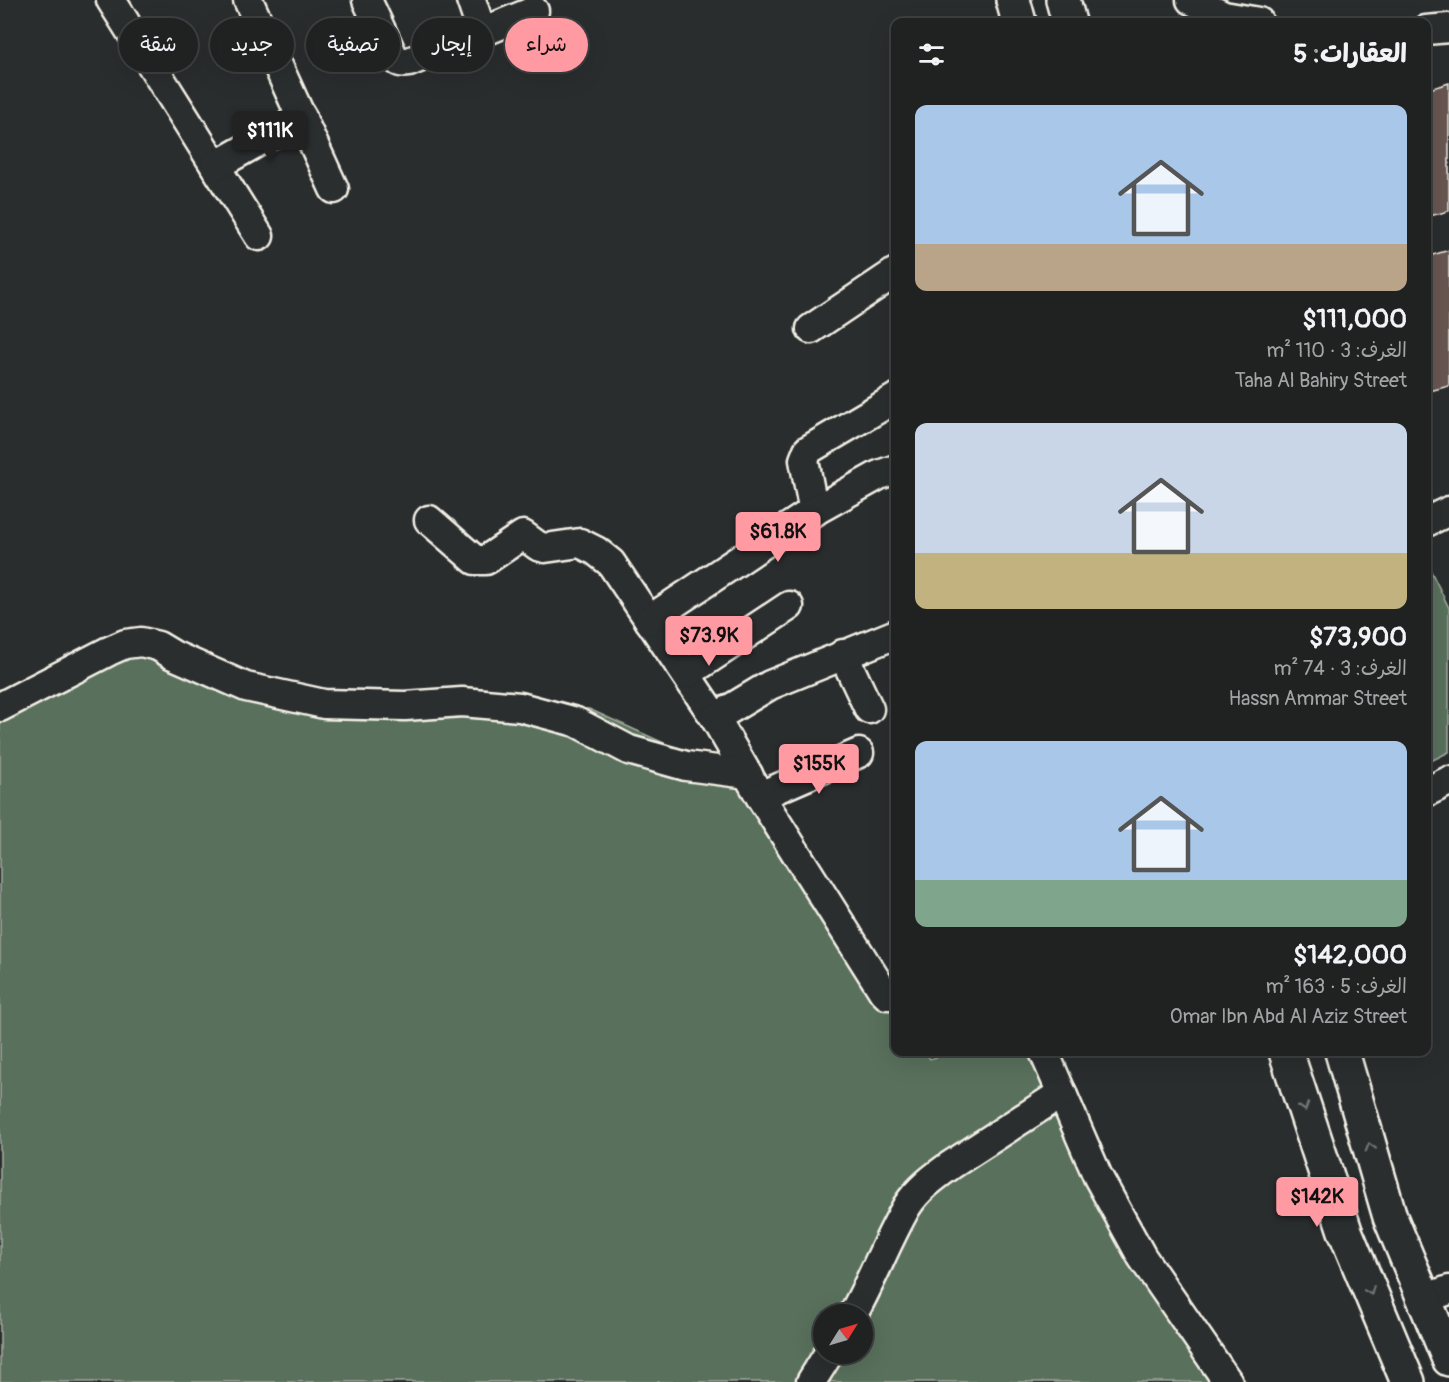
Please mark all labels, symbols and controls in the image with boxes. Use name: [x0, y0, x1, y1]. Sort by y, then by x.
chip: شقة: [119, 18, 198, 72]
chip: جديد: [210, 18, 294, 72]
chip: تصفية: [306, 18, 400, 72]
chip: إيجار: [412, 18, 493, 72]
chip: شراء: [505, 18, 588, 72]
icon: filters: [915, 38, 948, 71]
text: العقارات: 5: [1293, 38, 1407, 70]
pin: $111K: [228, 111, 312, 162]
text: $111K: [247, 118, 293, 143]
icon: home: [1107, 144, 1215, 252]
text: $111,000: [1303, 303, 1407, 335]
text: الغرف: 3 · 110 m²: [1267, 338, 1407, 363]
text: Taha Al Bahiry Street: [1235, 368, 1407, 393]
icon: home: [1107, 462, 1215, 570]
pin: $61.8K: [729, 512, 827, 563]
text: $61.8K: [750, 519, 806, 544]
pin: $73.9K: [660, 616, 758, 667]
text: $73,900: [1309, 621, 1407, 653]
text: $73.9K: [679, 623, 739, 648]
text: الغرف: 3 · 74 m²: [1274, 656, 1407, 681]
text: Hassn Ammar Street: [1228, 686, 1407, 711]
pin: $155K: [777, 744, 861, 795]
text: $155K: [793, 751, 845, 776]
icon: home: [1107, 780, 1215, 888]
text: $142,000: [1293, 939, 1407, 971]
text: الغرف: 5 · 163 m²: [1266, 974, 1407, 999]
text: Omar Ibn Abd Al Aziz Street: [1170, 1004, 1407, 1029]
one-way arrow: [1297, 1101, 1309, 1112]
one-way arrow: [1365, 1142, 1377, 1153]
pin: $142K: [1275, 1177, 1359, 1228]
text: $142K: [1290, 1184, 1344, 1209]
one-way arrow: [1363, 1284, 1375, 1295]
north arrow: [813, 1304, 873, 1364]
map controls: [813, 1304, 873, 1364]

